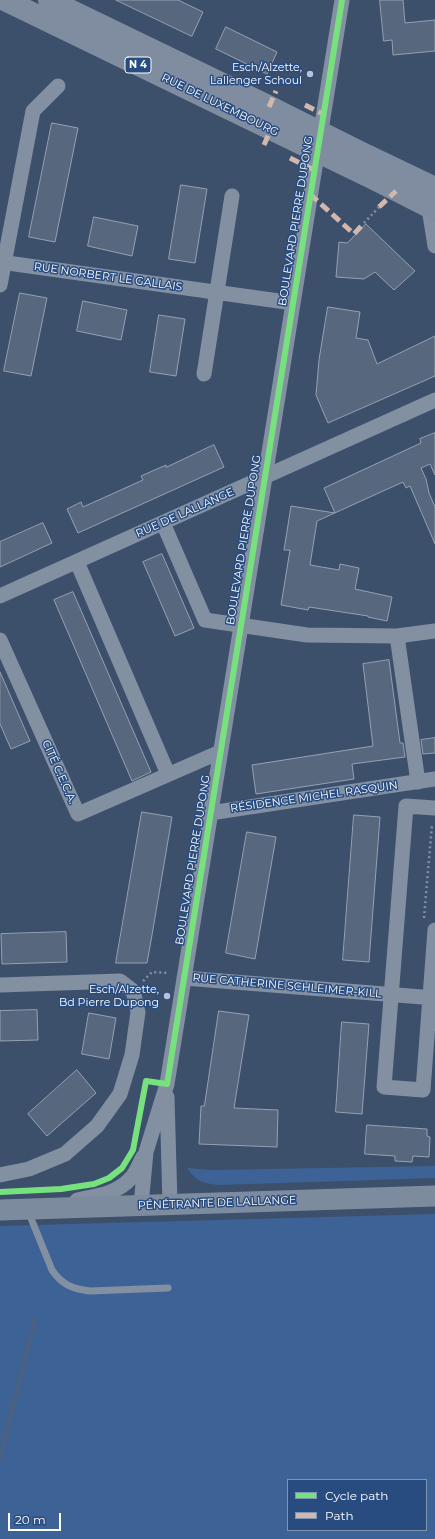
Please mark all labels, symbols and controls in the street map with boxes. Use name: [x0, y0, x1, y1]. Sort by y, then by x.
road number: N 4: [125, 57, 151, 73]
place label: Esch/Alzette, Lallenger Schoul: [210, 61, 302, 87]
marker: Esch/Alzette, Lallenger Schoul: [305, 69, 315, 79]
street label: RUE DE LUXEMBOURG: [159, 71, 281, 139]
street label: BOULEVARD PIERRE DUPONG: [276, 135, 316, 307]
street label: RUE NORBERT LE GALLAIS: [33, 260, 183, 294]
street label: BOULEVARD PIERRE DUPONG: [224, 454, 264, 626]
street label: RUE DE LALLANGE: [134, 485, 236, 541]
street label: CITÉ C.E.C.A.: [39, 738, 79, 806]
street label: BOULEVARD PIERRE DUPONG: [173, 774, 213, 946]
street label: RÉSIDENCE MICHEL RASQUIN: [229, 779, 399, 815]
street label: RUE CATHERINE SCHLEIMER-KILL: [192, 971, 382, 1001]
place label: Esch/Alzette, Bd Pierre Dupong: [59, 983, 159, 1009]
marker: Esch/Alzette, Bd Pierre Dupong: [162, 991, 172, 1001]
street label: PÉNÉTRANTE DE LALLANGE: [138, 1194, 296, 1212]
legend: [287, 1479, 427, 1531]
text: Cycle path: [325, 1488, 388, 1503]
scale bar: [10, 1505, 63, 1531]
text: Path: [325, 1508, 354, 1523]
text: 20 m: [15, 1512, 46, 1527]

